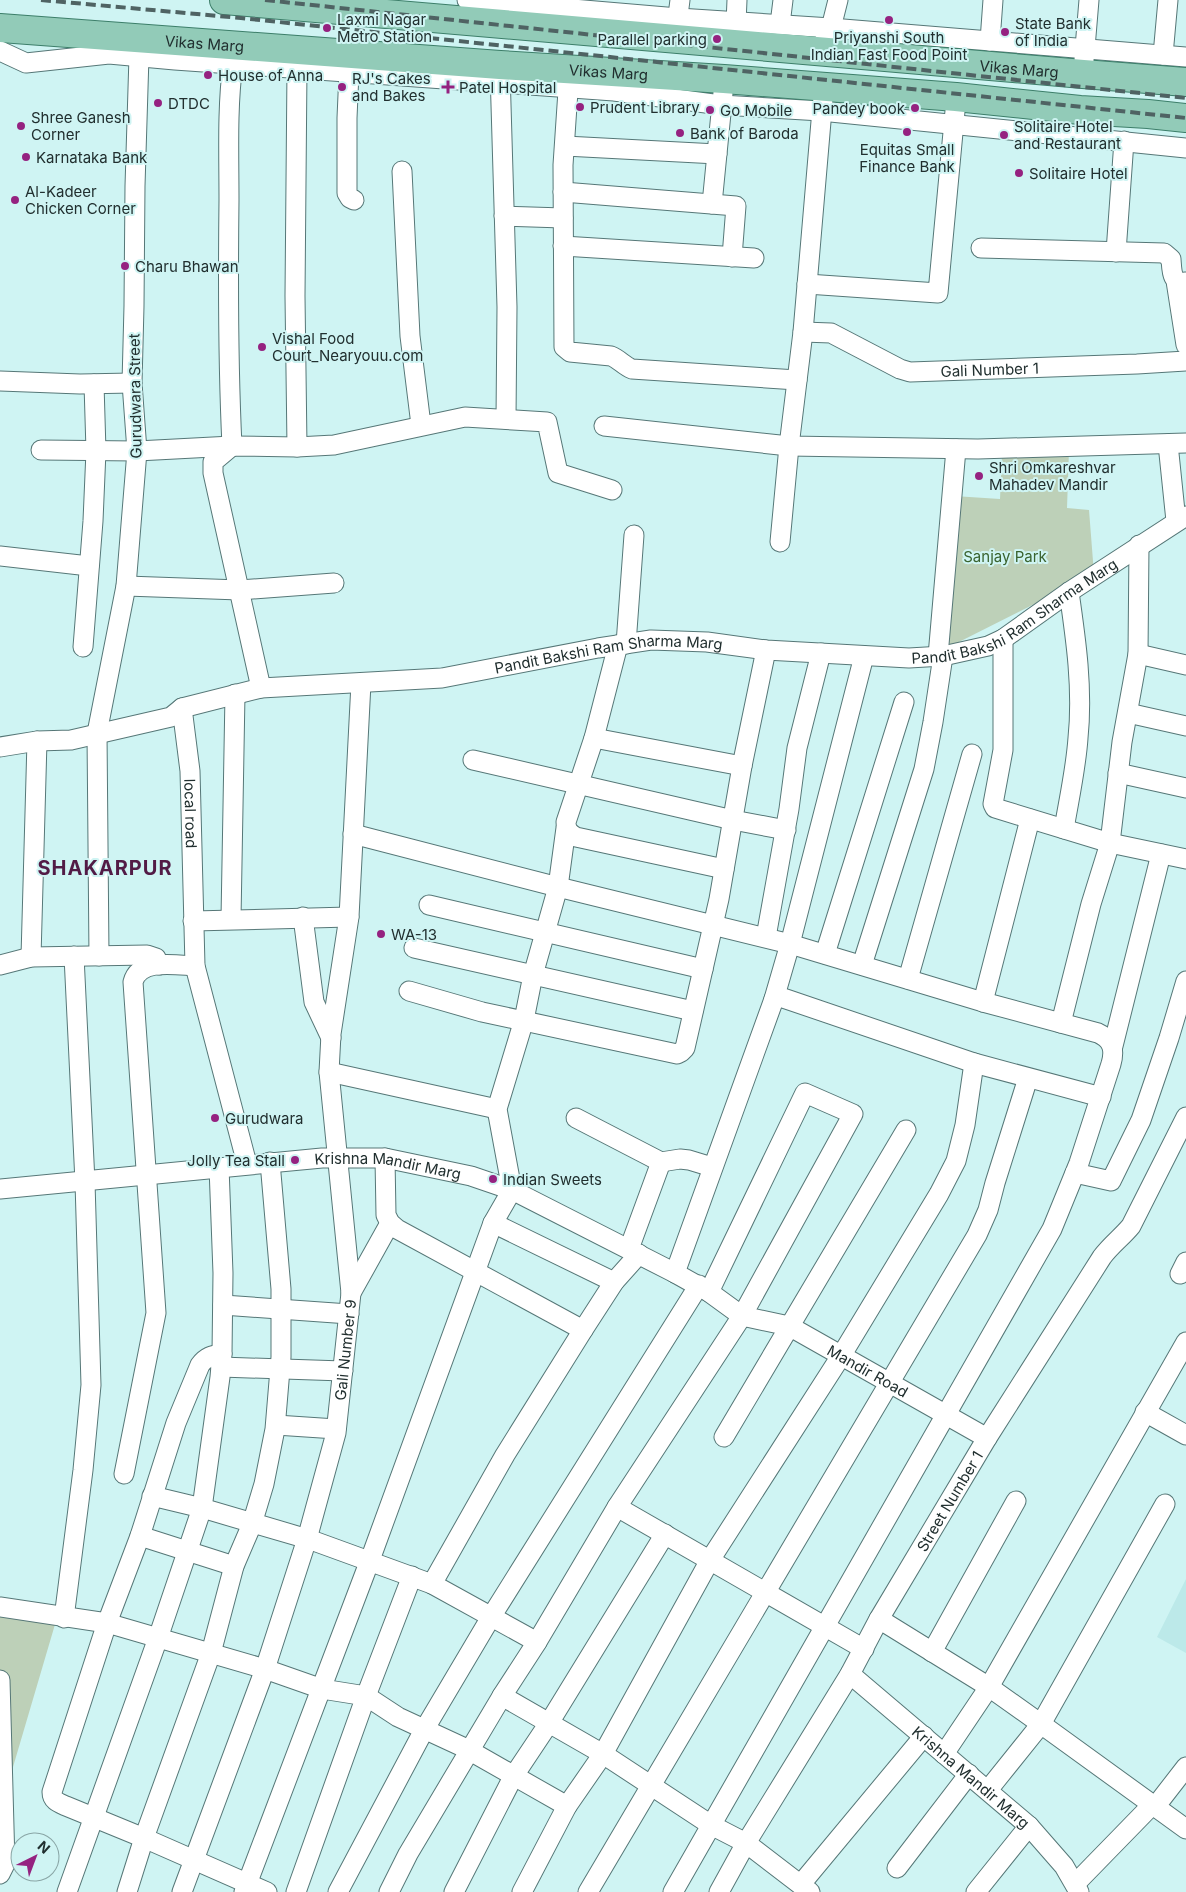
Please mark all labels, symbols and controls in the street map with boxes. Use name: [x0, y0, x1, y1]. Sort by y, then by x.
place label: Laxmi Nagar Metro Station: [337, 10, 432, 46]
marker: Priyanshi South Indian Fast Food Point: [883, 14, 895, 26]
place label: State Bank of India: [1015, 14, 1092, 50]
marker: Laxmi Nagar Metro Station: [321, 22, 333, 34]
marker: State Bank of India: [999, 26, 1011, 38]
place label: Priyanshi South Indian Fast Food Point: [811, 28, 967, 64]
place label: Parallel parking: [598, 30, 707, 49]
street label: Vikas Marg: [164, 31, 245, 56]
marker: Parallel parking: [711, 33, 723, 45]
street label: Vikas Marg: [979, 56, 1059, 81]
street label: Vikas Marg: [568, 60, 649, 84]
place label: House of Anna: [218, 66, 323, 85]
marker: House of Anna: [202, 69, 214, 81]
place label: RJ's Cakes and Bakes: [352, 69, 431, 105]
place label: Patel Hospital: [459, 78, 556, 97]
marker: Patel Hospital: [441, 80, 455, 94]
marker: RJ's Cakes and Bakes: [336, 81, 348, 93]
place label: DTDC: [168, 94, 210, 113]
marker: DTDC: [152, 97, 164, 109]
place label: Prudent Library: [590, 98, 700, 117]
place label: Pandey book: [812, 99, 906, 118]
marker: Prudent Library: [574, 101, 586, 113]
place label: Go Mobile: [720, 101, 792, 120]
marker: Pandey book: [909, 102, 921, 114]
marker: Go Mobile: [704, 104, 716, 116]
place label: Shree Ganesh Corner: [31, 108, 131, 144]
place label: Solitaire Hotel and Restaurant: [1014, 117, 1121, 153]
marker: Shree Ganesh Corner: [15, 120, 27, 132]
place label: Bank of Baroda: [690, 124, 799, 143]
marker: Equitas Small Finance Bank: [901, 126, 913, 138]
marker: Bank of Baroda: [674, 127, 686, 139]
marker: Solitaire Hotel and Restaurant: [998, 129, 1010, 141]
place label: Equitas Small Finance Bank: [859, 140, 956, 176]
place label: Karnataka Bank: [36, 148, 148, 167]
marker: Karnataka Bank: [20, 151, 32, 163]
place label: Solitaire Hotel: [1029, 164, 1128, 183]
marker: Solitaire Hotel: [1013, 167, 1025, 179]
place label: Al-Kadeer Chicken Corner: [25, 182, 136, 218]
marker: Al-Kadeer Chicken Corner: [9, 194, 21, 206]
place label: Charu Bhawan: [135, 257, 239, 276]
marker: Charu Bhawan: [119, 260, 131, 272]
place label: Vishal Food Court_Nearyouu.com: [272, 329, 423, 365]
street label: Gurudwara Street: [124, 333, 146, 459]
marker: Vishal Food Court_Nearyouu.com: [256, 341, 268, 353]
street label: Gali Number 1: [940, 358, 1039, 380]
place label: Shri Omkareshvar Mahadev Mandir: [989, 458, 1116, 494]
marker: Shri Omkareshvar Mahadev Mandir: [973, 470, 985, 482]
park label: Sanjay Park: [963, 547, 1048, 566]
street label: Pandit Bakshi Ram Sharma Marg: [911, 554, 1121, 667]
street label: Pandit Bakshi Ram Sharma Marg: [493, 630, 724, 677]
street label: local road: [181, 778, 201, 849]
district label: SHAKARPUR: [37, 856, 173, 880]
place label: WA-13: [391, 925, 437, 944]
marker: WA-13: [375, 928, 387, 940]
place label: Gurudwara: [225, 1109, 304, 1128]
marker: Gurudwara: [209, 1112, 221, 1124]
street label: Krishna Mandir Marg: [314, 1148, 463, 1183]
place label: Jolly Tea Stall: [187, 1151, 285, 1170]
marker: Jolly Tea Stall: [289, 1154, 301, 1166]
place label: Indian Sweets: [503, 1170, 602, 1189]
marker: Indian Sweets: [487, 1173, 499, 1185]
street label: Gali Number 9: [330, 1298, 360, 1401]
street label: Mandir Road: [824, 1340, 912, 1401]
street label: Street Number 1: [912, 1447, 987, 1555]
street label: Krishna Mandir Marg: [909, 1722, 1034, 1832]
north arrow: [10, 1832, 60, 1882]
text: N: [34, 1837, 54, 1857]

